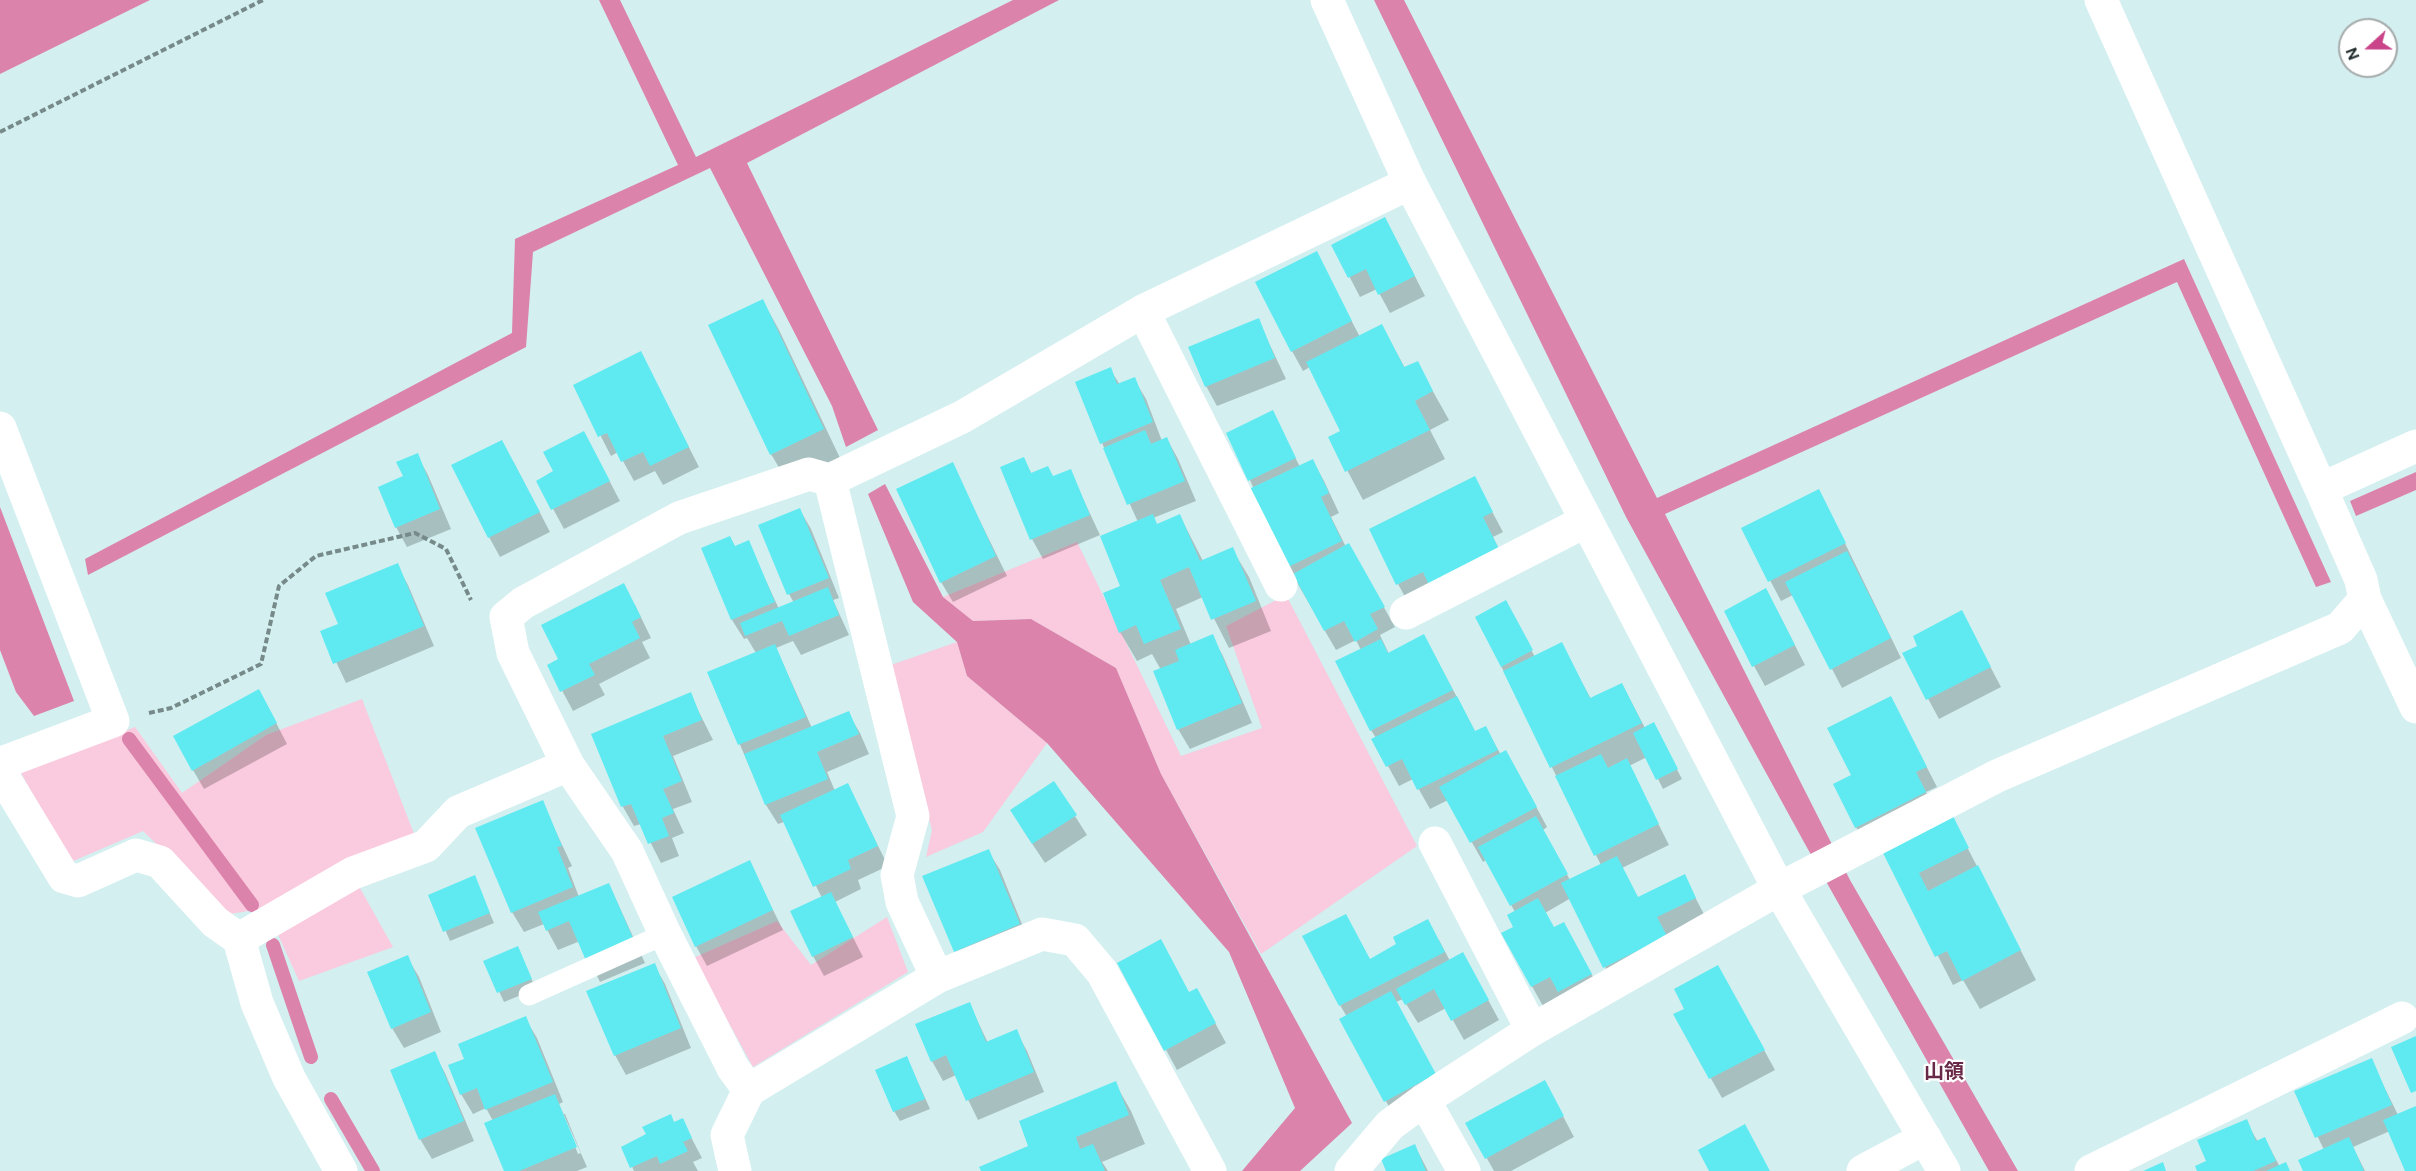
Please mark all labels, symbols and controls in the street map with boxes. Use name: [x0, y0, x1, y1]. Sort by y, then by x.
north arrow: [2338, 18, 2398, 78]
text: N: [2341, 45, 2364, 63]
district label: 山領: [1924, 1061, 1964, 1085]

